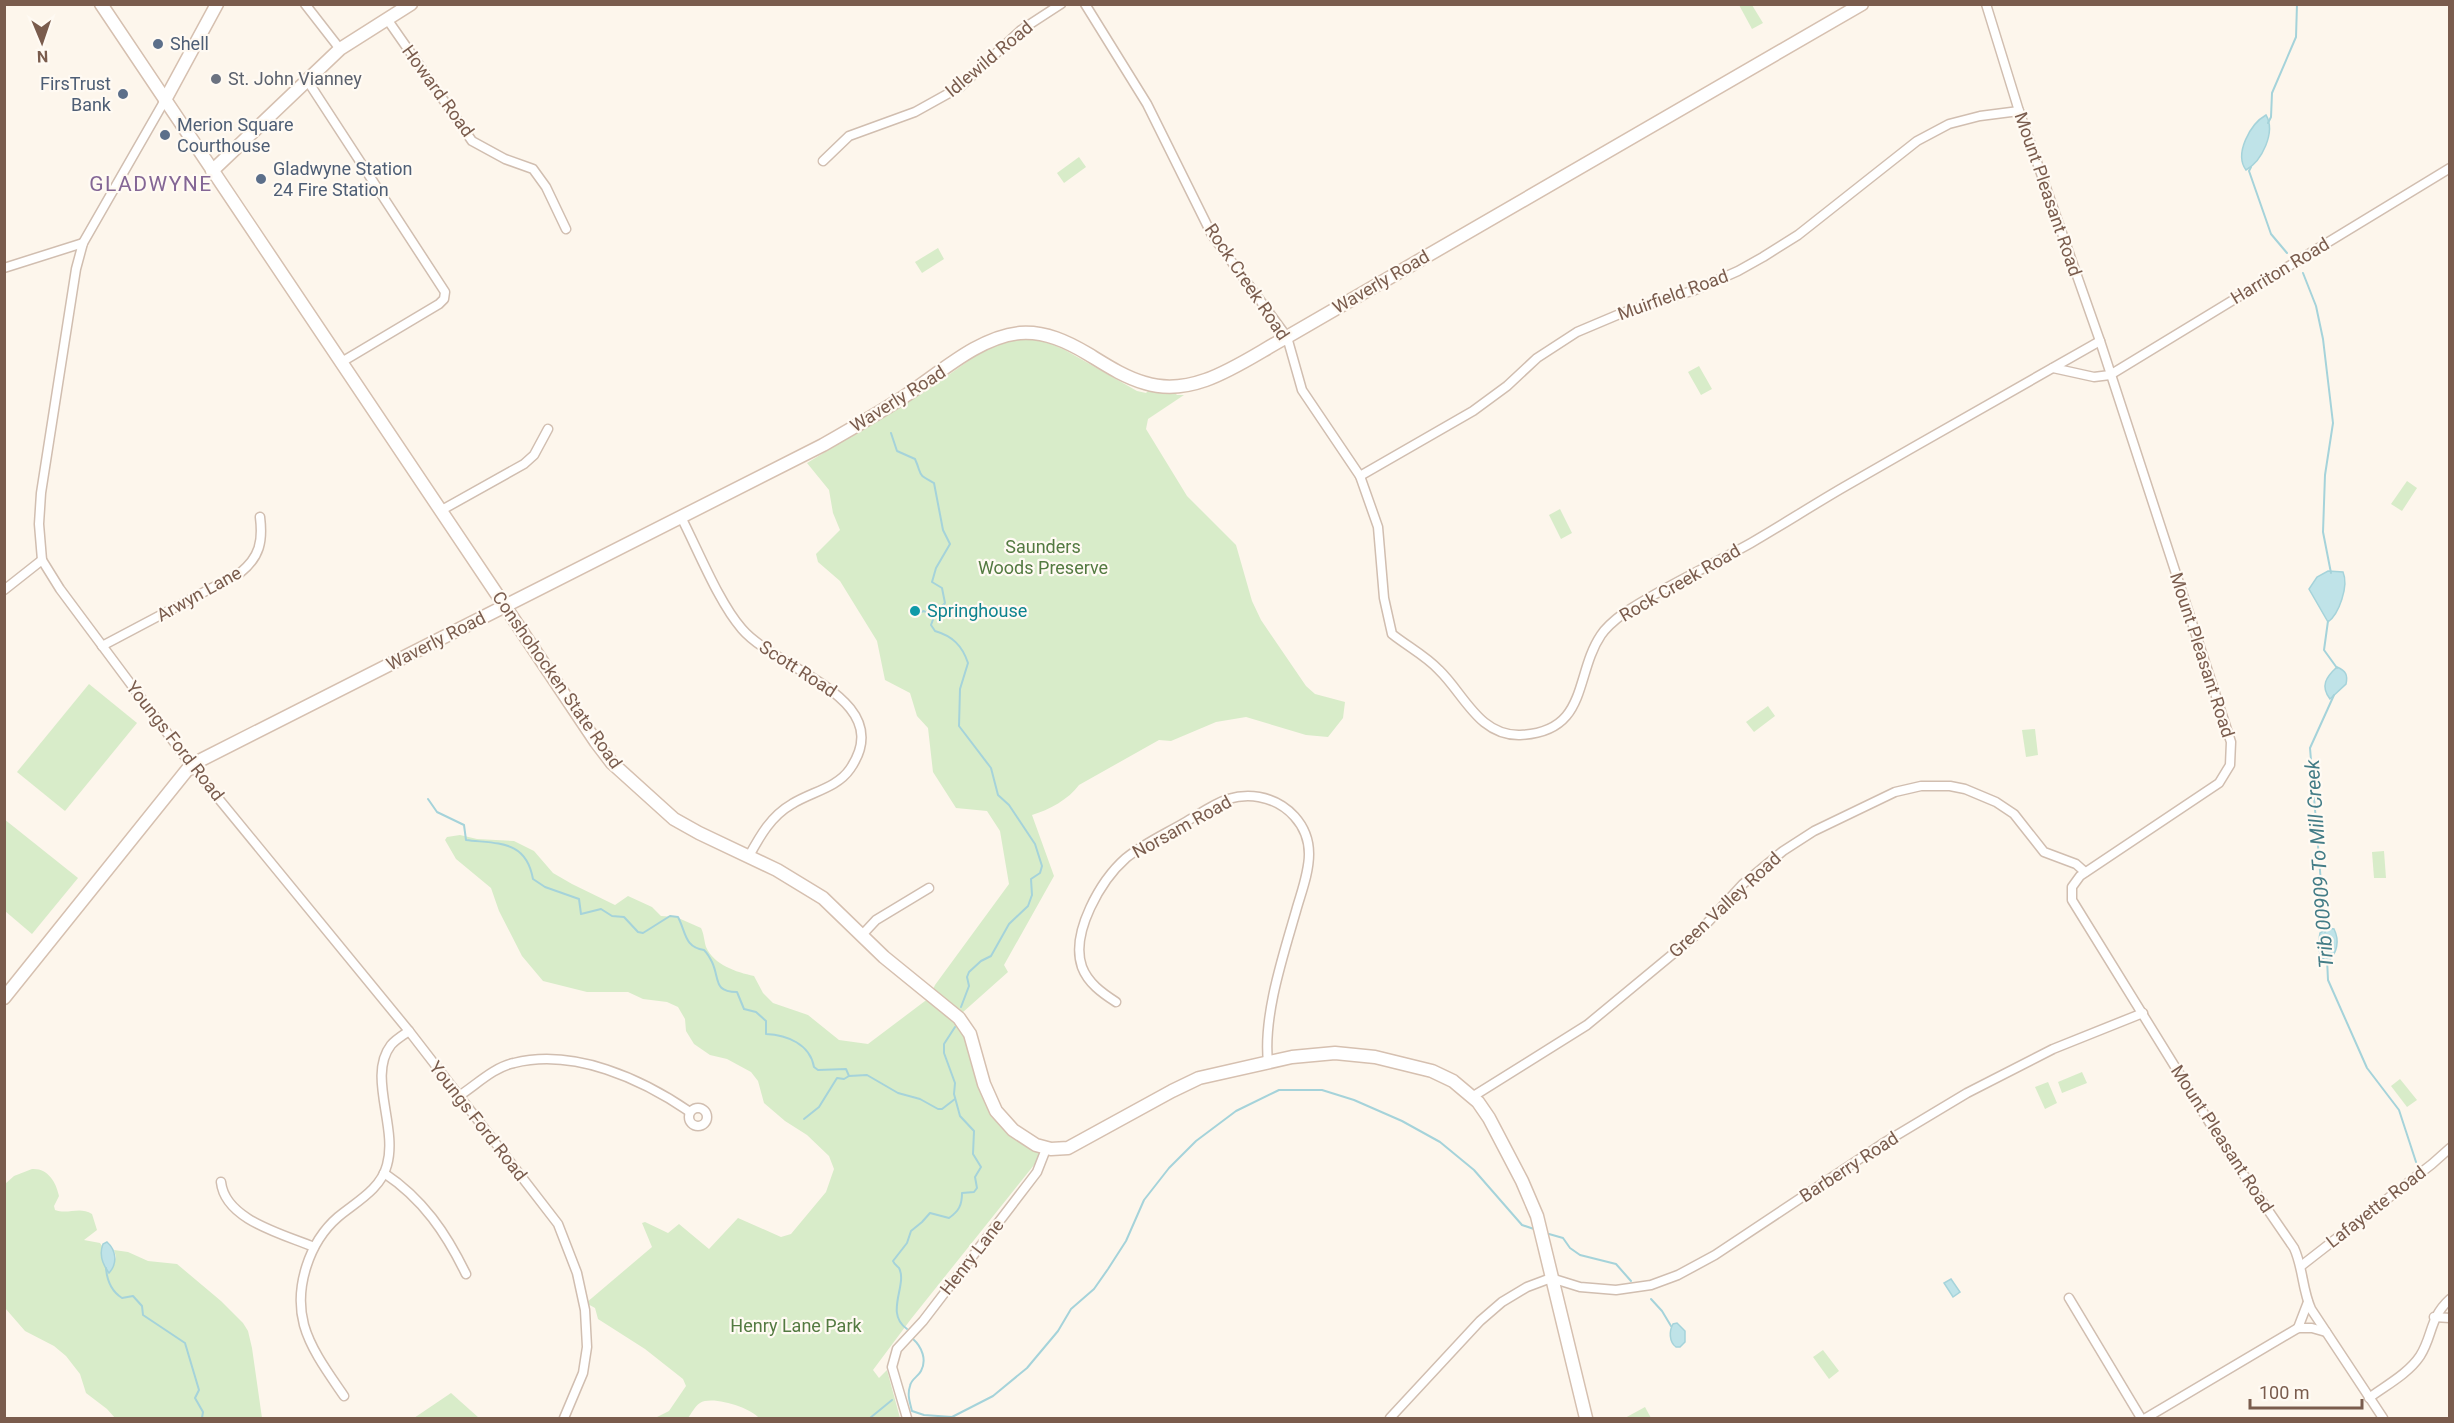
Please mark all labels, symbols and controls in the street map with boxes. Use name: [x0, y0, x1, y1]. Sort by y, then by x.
north arrow: [12, 12, 72, 72]
street label: Idlewild Road: [941, 16, 1036, 101]
place label: Shell: [170, 33, 209, 54]
marker: Shell: [151, 37, 165, 51]
street label: Howard Road: [398, 41, 479, 141]
text: N: [37, 47, 48, 66]
place label: St. John Vianney: [228, 68, 362, 89]
marker: St. John Vianney: [209, 72, 223, 86]
place label: FirsTrust Bank: [40, 73, 112, 115]
marker: FirsTrust Bank: [116, 87, 130, 101]
street label: Mount Pleasant Road: [2011, 109, 2086, 279]
place label: Merion Square Courthouse: [177, 114, 294, 156]
marker: Merion Square Courthouse: [158, 128, 172, 142]
place label: Gladwyne Station 24 Fire Station: [273, 158, 412, 200]
district label: GLADWYNE: [89, 172, 213, 196]
marker: Gladwyne Station 24 Fire Station: [254, 172, 268, 186]
street label: Rock Creek Road: [1201, 219, 1294, 344]
street label: Harriton Road: [2227, 233, 2333, 308]
street label: Waverly Road: [1329, 245, 1433, 318]
street label: Muirfield Road: [1615, 265, 1731, 324]
street label: Waverly Road: [846, 361, 949, 436]
park label: Saunders Woods Preserve: [978, 536, 1108, 578]
street label: Rock Creek Road: [1616, 539, 1744, 626]
street label: Arwyn Lane: [153, 562, 245, 625]
street label: Mount Pleasant Road: [2166, 570, 2239, 740]
street label: Conshohocken State Road: [488, 587, 627, 772]
place label: Springhouse: [927, 600, 1027, 621]
marker: Springhouse: [908, 604, 922, 618]
street label: Waverly Road: [383, 607, 489, 674]
street label: Scott Road: [756, 636, 841, 701]
street label: Youngs Ford Road: [122, 677, 229, 805]
water label: Trib 00909 To Mill Creek: [2300, 758, 2338, 969]
street label: Norsam Road: [1129, 791, 1235, 862]
street label: Green Valley Road: [1664, 848, 1785, 962]
street label: Youngs Ford Road: [425, 1057, 532, 1185]
street label: Mount Pleasant Road: [2167, 1061, 2278, 1217]
street label: Barberry Road: [1795, 1127, 1902, 1206]
street label: Lafayette Road: [2322, 1161, 2430, 1252]
street label: Henry Lane: [935, 1215, 1008, 1299]
park label: Henry Lane Park: [730, 1315, 863, 1336]
scale bar: [2250, 1372, 2362, 1410]
text: 100 m: [2259, 1382, 2310, 1403]

